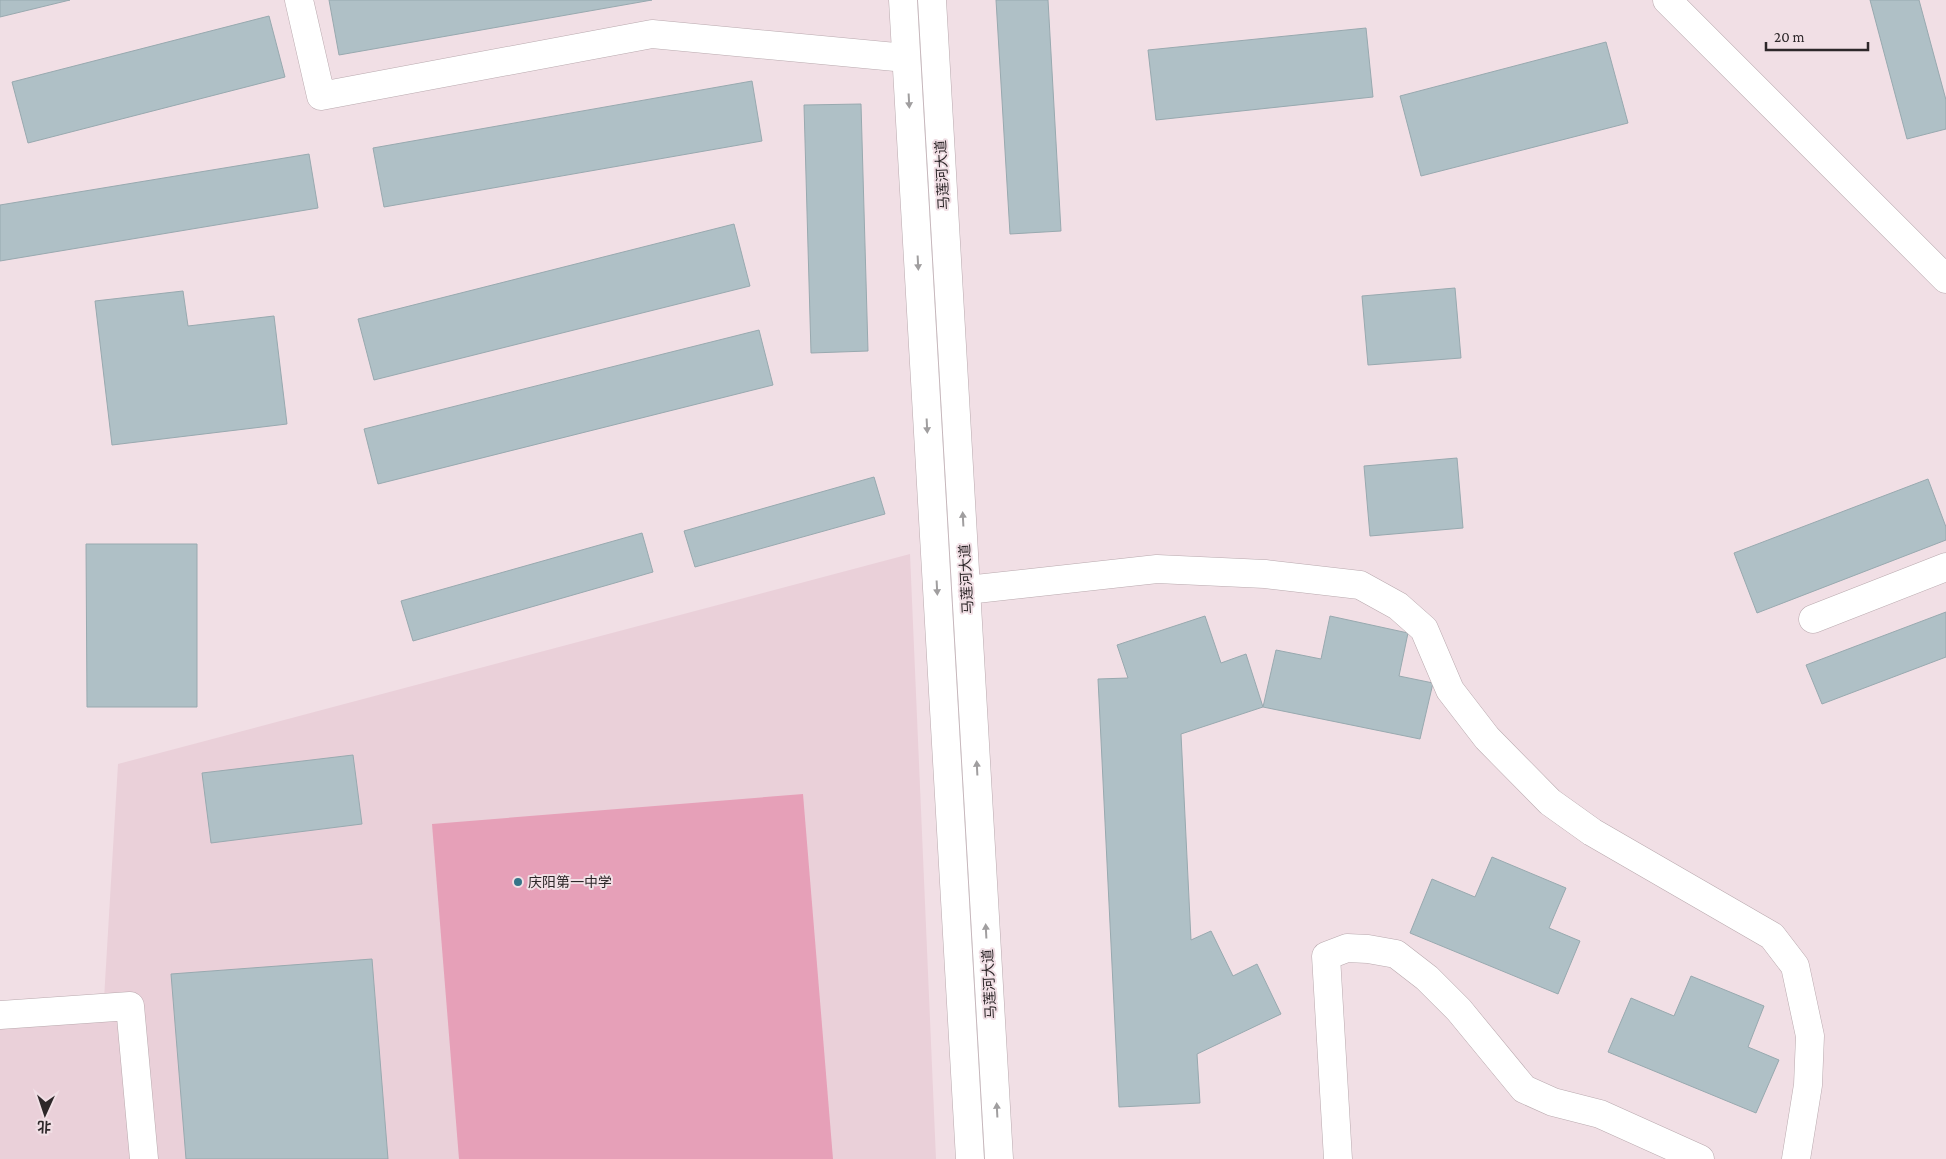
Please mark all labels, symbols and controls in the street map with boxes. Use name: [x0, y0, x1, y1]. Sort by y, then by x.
scale bar: [1766, 20, 1868, 52]
text: 20 m: [1774, 29, 1805, 45]
one-way arrow: [905, 93, 913, 109]
street label: 马莲河大道: [932, 140, 952, 210]
one-way arrow: [915, 256, 923, 272]
one-way arrow: [924, 418, 932, 434]
one-way arrow: [958, 511, 966, 527]
street label: 马莲河大道: [956, 544, 976, 614]
one-way arrow: [933, 580, 941, 596]
one-way arrow: [972, 760, 980, 776]
place label: 庆阳第一中学: [528, 874, 612, 890]
marker: 庆阳第一中学: [512, 876, 524, 888]
one-way arrow: [982, 922, 990, 938]
street label: 马莲河大道: [979, 949, 999, 1019]
north arrow: [20, 1089, 70, 1139]
one-way arrow: [992, 1102, 1000, 1118]
text: 北: [37, 1119, 52, 1135]

